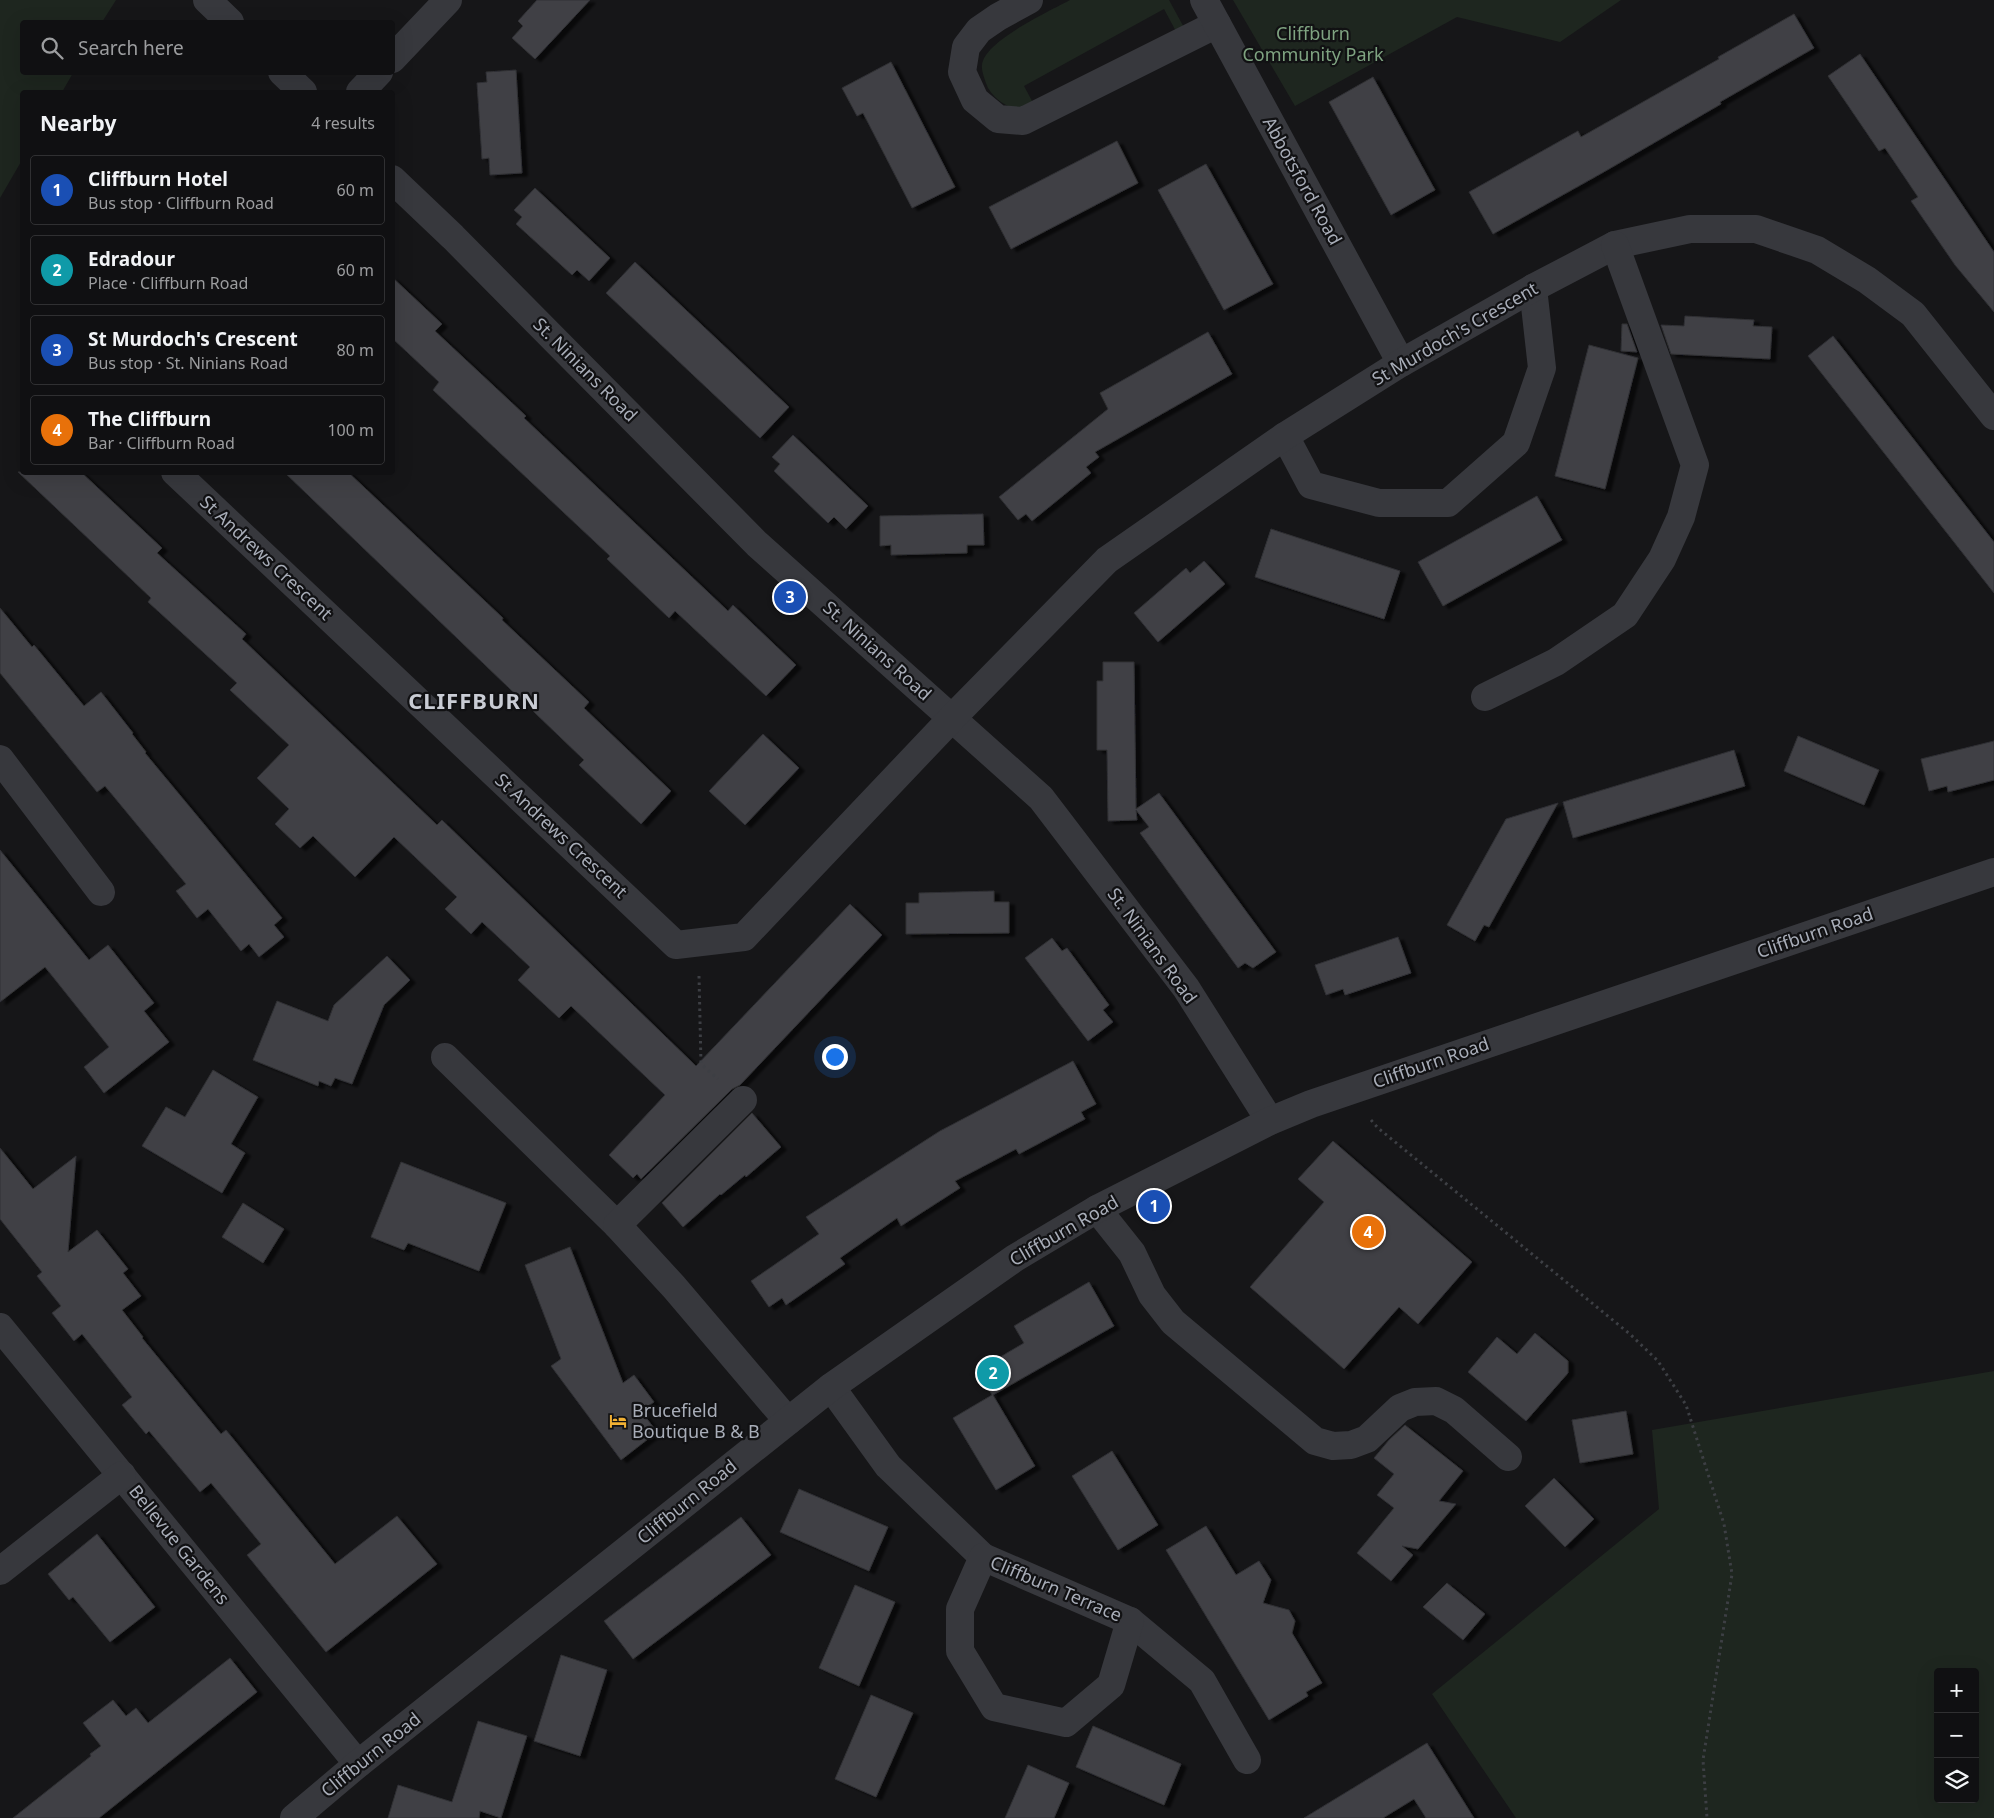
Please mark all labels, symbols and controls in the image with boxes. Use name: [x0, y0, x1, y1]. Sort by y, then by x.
search box: [20, 20, 395, 75]
park label: Cliffburn Community Park: [1242, 21, 1384, 66]
icon: search: [38, 34, 66, 62]
text: Search here: [78, 35, 184, 61]
text: Nearby: [40, 109, 116, 137]
text: 4 results: [311, 112, 375, 134]
street label: Abbotsford Road: [1258, 112, 1348, 249]
text: Cliffburn Hotel: [88, 166, 228, 192]
text: 1: [52, 179, 62, 201]
text: 60 m: [337, 179, 374, 201]
text: Bus stop · Cliffburn Road: [88, 192, 274, 214]
text: Edradour: [88, 246, 175, 272]
text: 2: [52, 259, 62, 281]
text: 60 m: [337, 259, 374, 281]
text: Place · Cliffburn Road: [88, 272, 248, 294]
street label: St Murdoch's Crescent: [1367, 276, 1542, 390]
street label: St. Ninians Road: [529, 312, 643, 426]
text: St Murdoch's Crescent: [88, 326, 298, 352]
text: 3: [52, 339, 62, 361]
text: 80 m: [337, 339, 374, 361]
text: Bus stop · St. Ninians Road: [88, 352, 288, 374]
text: The Cliffburn: [88, 406, 211, 432]
text: 4: [52, 419, 62, 441]
text: 100 m: [327, 419, 374, 441]
text: Bar · Cliffburn Road: [88, 432, 235, 454]
street label: St Andrews Crescent: [195, 490, 338, 625]
pin: 3: [774, 578, 806, 616]
street label: St. Ninians Road: [818, 595, 937, 705]
district label: CLIFFBURN: [408, 685, 540, 715]
street label: St Andrews Crescent: [490, 768, 633, 903]
street label: St. Ninians Road: [1103, 883, 1203, 1008]
street label: Cliffburn Road: [1753, 901, 1876, 963]
street label: Cliffburn Road: [1369, 1031, 1492, 1093]
your location: [822, 1044, 848, 1070]
pin: 1: [1138, 1187, 1170, 1225]
street label: Cliffburn Road: [1005, 1189, 1122, 1271]
pin: 4: [1352, 1213, 1384, 1251]
pin: 2: [977, 1354, 1009, 1392]
place label: Brucefield Boutique B & B: [632, 1398, 760, 1443]
hotel icon: Brucefield Boutique B & B: [608, 1411, 628, 1431]
street label: Cliffburn Road: [632, 1454, 741, 1549]
street label: Bellevue Gardens: [124, 1480, 235, 1609]
street label: Cliffburn Terrace: [987, 1550, 1126, 1627]
map controls: [1934, 1668, 1979, 1803]
button: +: [1934, 1668, 1979, 1713]
street label: Cliffburn Road: [316, 1707, 425, 1802]
button: −: [1934, 1713, 1979, 1758]
button: layers: [1934, 1758, 1979, 1803]

